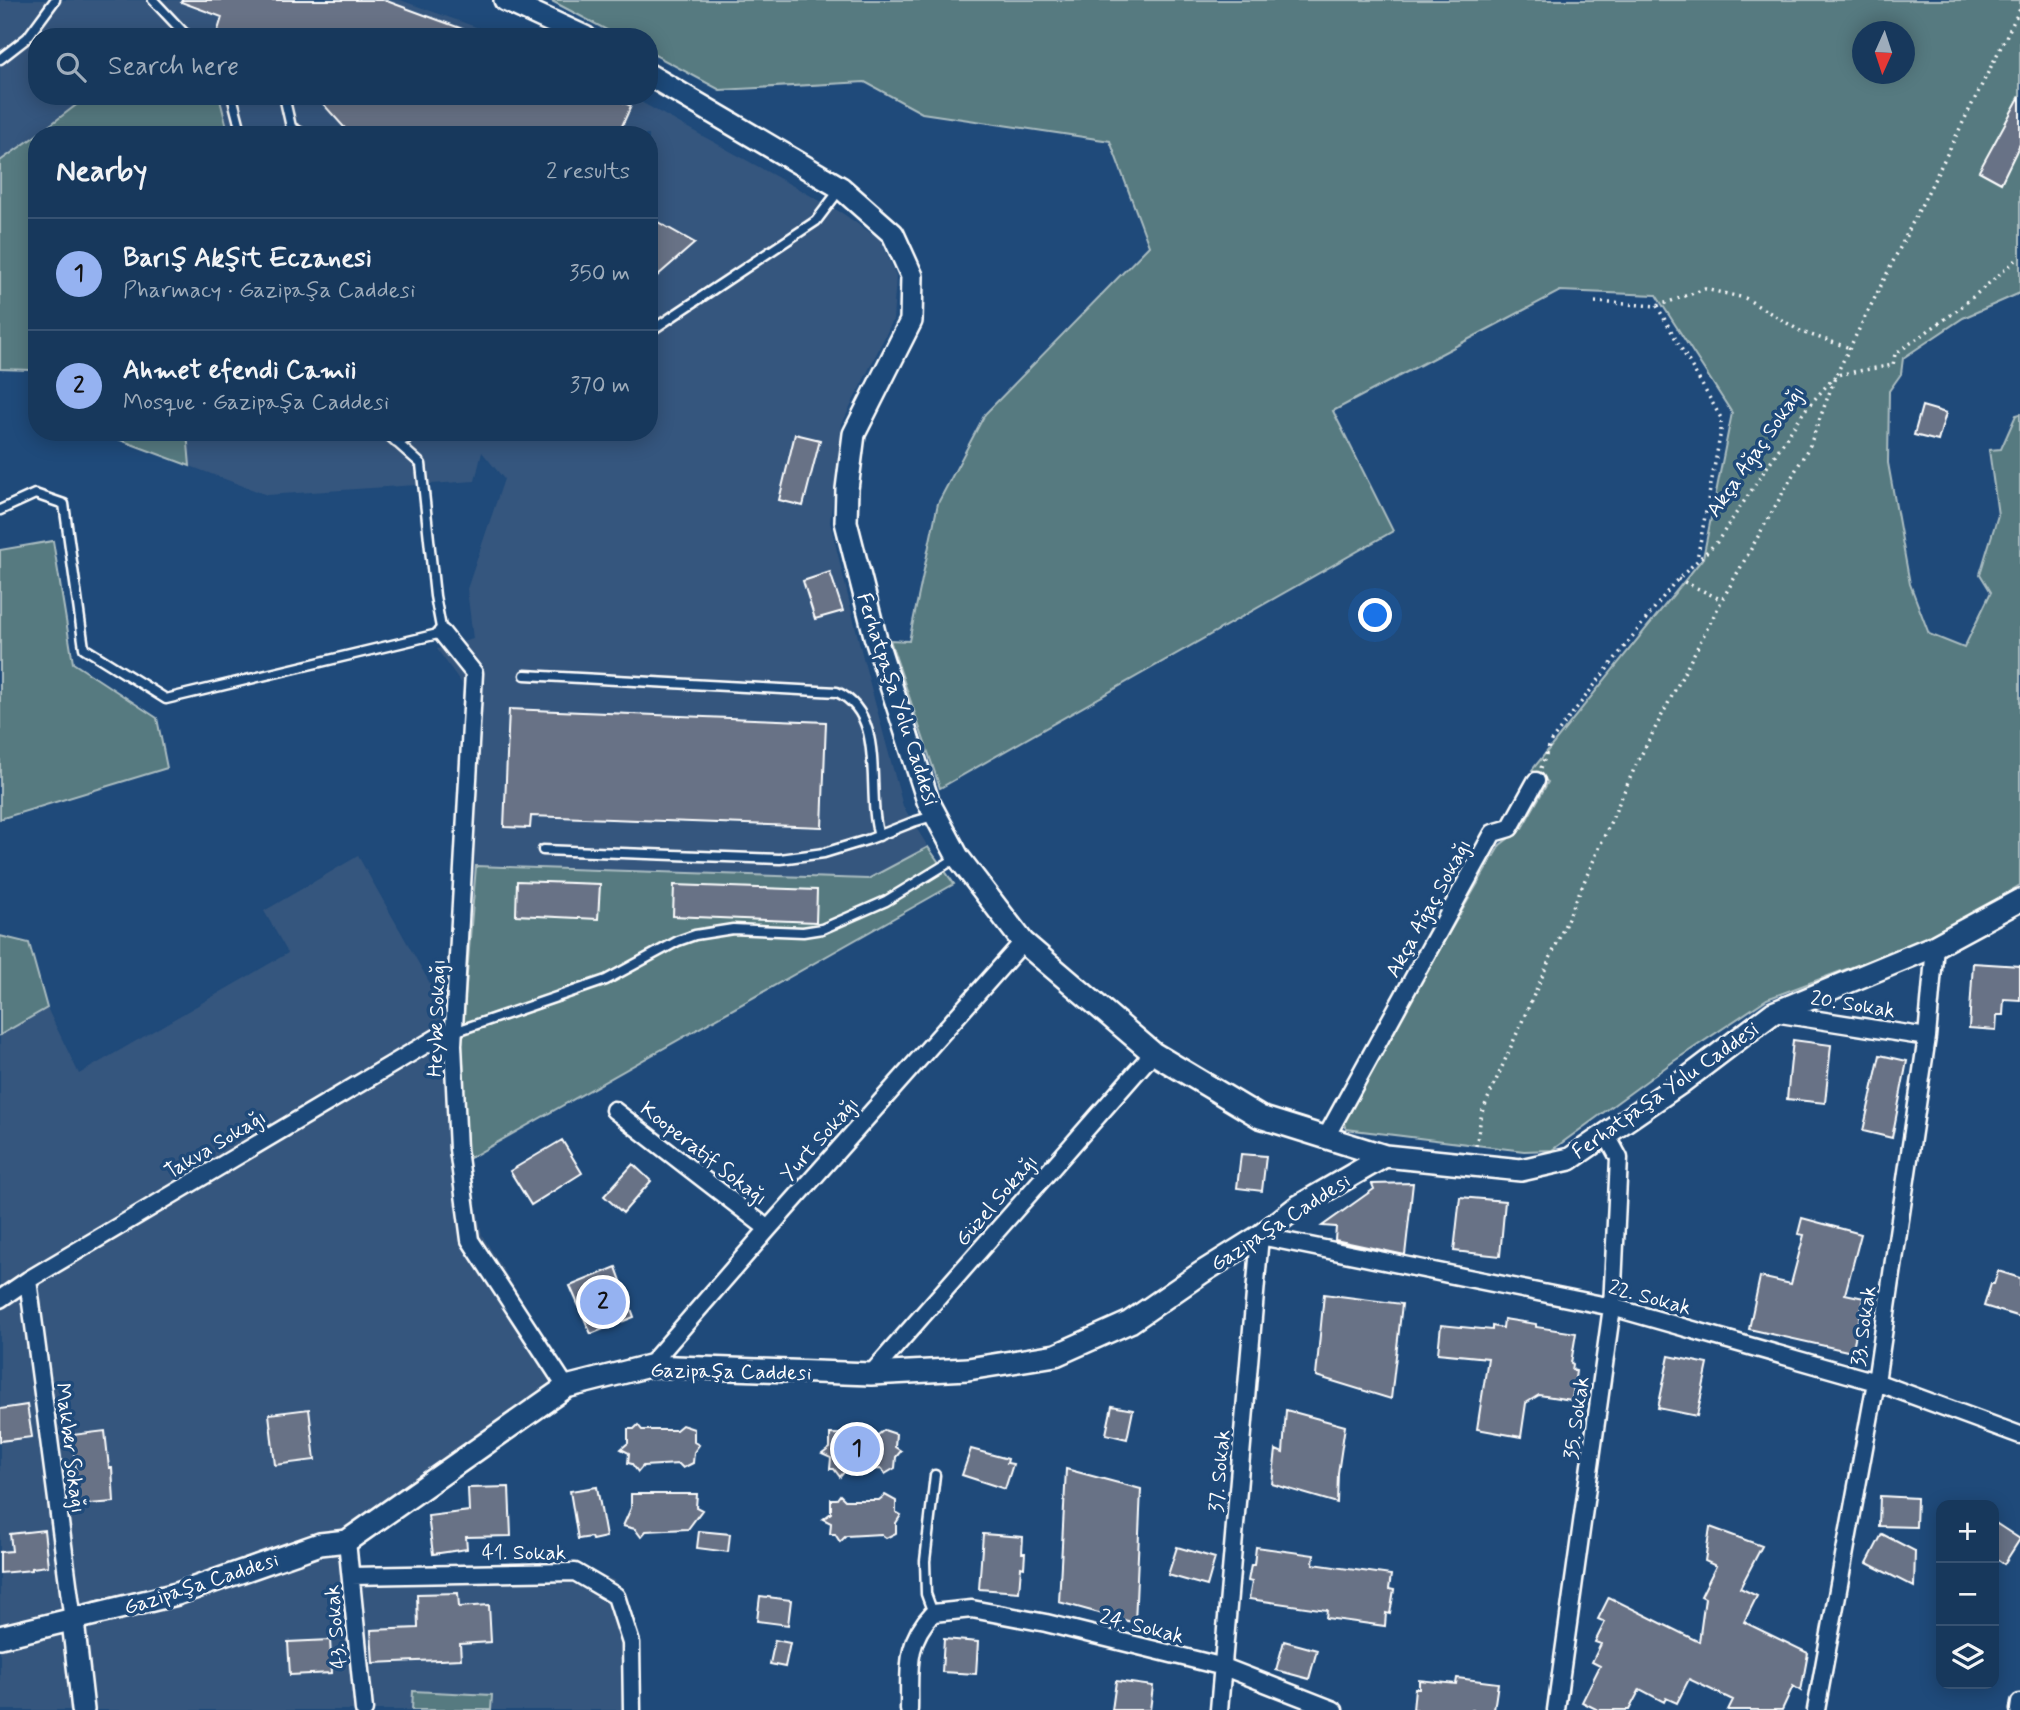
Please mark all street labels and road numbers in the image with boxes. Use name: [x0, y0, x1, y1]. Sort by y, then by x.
street label: Akça Ağaç Sokağı: [1700, 380, 1812, 523]
street label: Ferhatpaşa Yolu Caddesi: [849, 589, 945, 809]
street label: Akça Ağaç Sokağı: [1379, 834, 1479, 983]
street label: Heybe Sokağı: [421, 959, 453, 1077]
street label: 20. Sokak: [1808, 984, 1897, 1026]
street label: Ferhatpaşa Yolu Caddesi: [1566, 1016, 1765, 1166]
street label: Yurt Sokağı: [774, 1091, 865, 1188]
street label: Kooperatif Sokağı: [634, 1095, 773, 1212]
street label: Takva Sokağı: [160, 1104, 272, 1186]
street label: Güzel Sokağı: [949, 1149, 1044, 1253]
street label: Gazipaşa Caddesi: [1205, 1167, 1356, 1278]
street label: 22. Sokak: [1605, 1274, 1694, 1322]
street label: 33. Sokak: [1844, 1284, 1884, 1368]
street label: Gazipaşa Caddesi: [650, 1357, 812, 1387]
street label: 35. Sokak: [1557, 1375, 1597, 1462]
street label: Makber Sokağı: [48, 1381, 92, 1515]
street label: 37. Sokak: [1202, 1428, 1238, 1514]
street label: 41. Sokak: [482, 1539, 566, 1567]
street label: Gazipaşa Caddesi: [120, 1546, 282, 1622]
street label: 43. Sokak: [318, 1584, 354, 1670]
street label: 24. Sokak: [1097, 1603, 1187, 1651]

